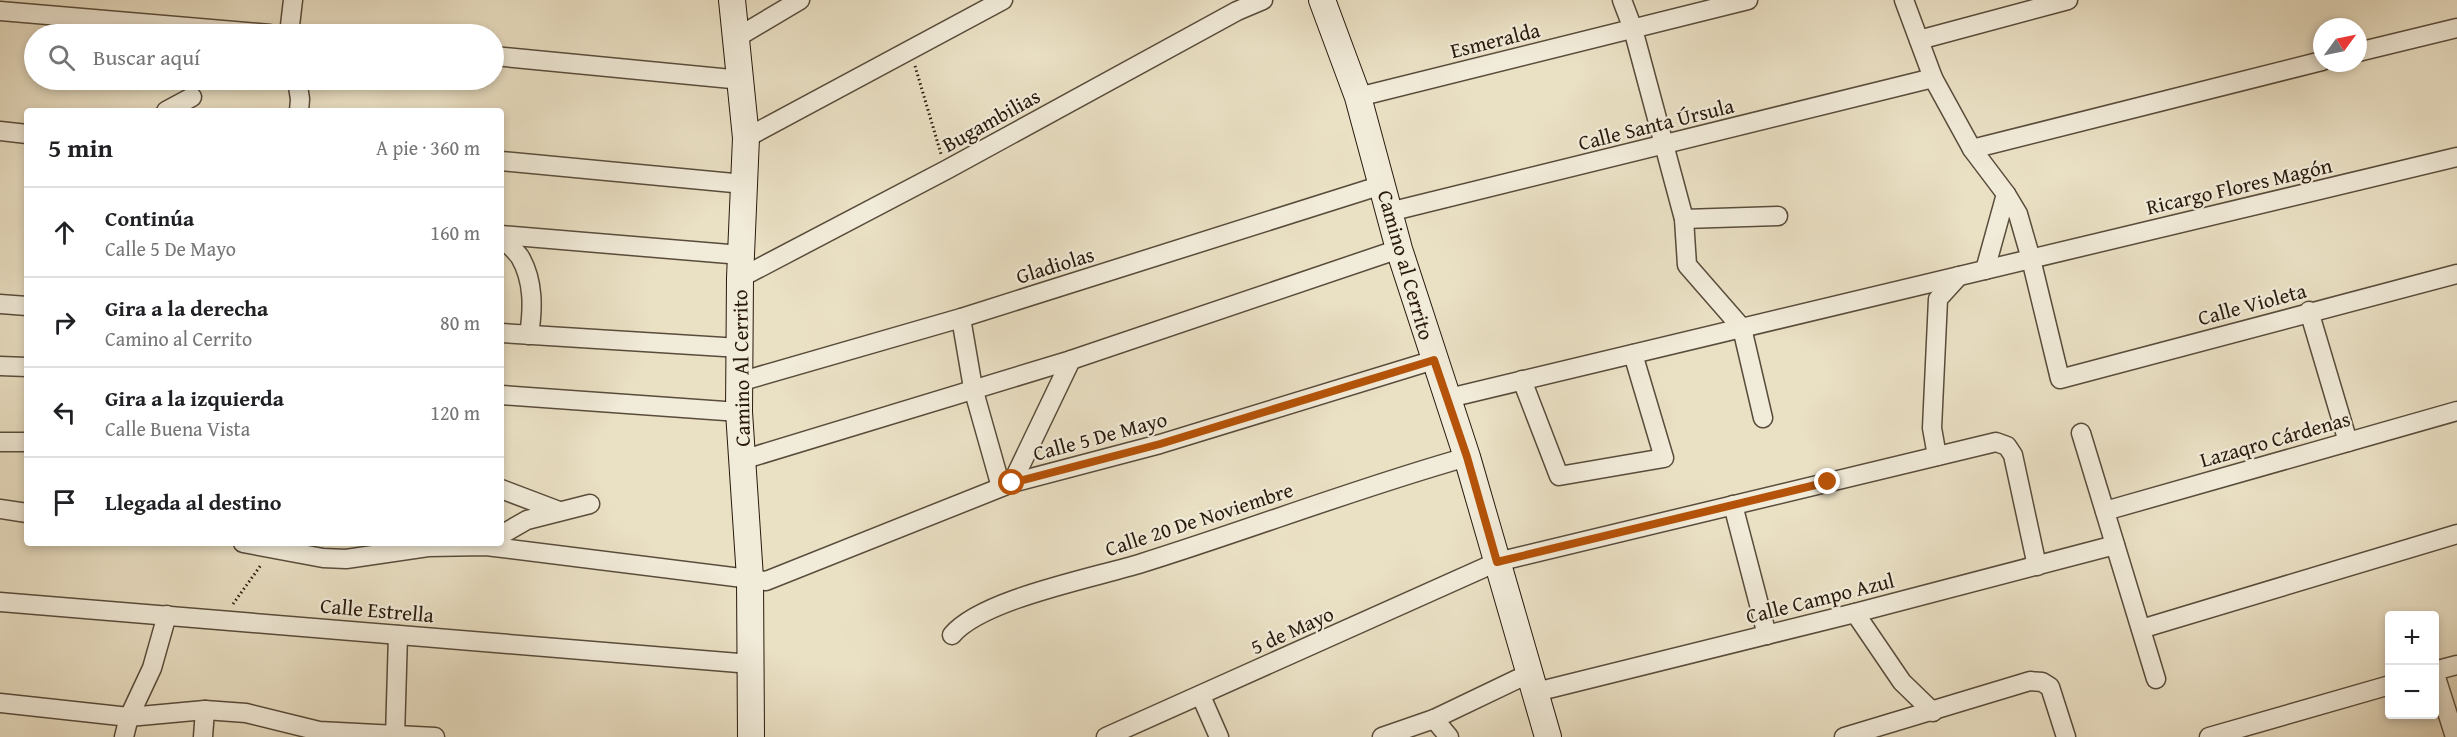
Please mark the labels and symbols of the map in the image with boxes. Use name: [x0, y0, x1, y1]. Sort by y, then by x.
street label: Esmeralda: [1447, 14, 1543, 66]
north arrow: [2313, 18, 2367, 72]
street label: Bugambilias: [936, 80, 1046, 160]
street label: Calle Santa Úrsula: [1575, 90, 1737, 158]
street label: Ricargo Flores Magón: [2143, 150, 2335, 222]
street label: Camino al Cerrito: [1370, 186, 1442, 344]
street label: Gladiolas: [1012, 238, 1098, 292]
street label: Calle Violeta: [2194, 275, 2310, 333]
street label: Camino Al Cerrito: [724, 289, 758, 447]
street label: Calle 5 De Mayo: [1030, 403, 1170, 469]
street label: Lazaqro Cárdenas: [2196, 403, 2354, 475]
route end: [1814, 468, 1840, 494]
route start: [998, 469, 1024, 495]
street label: Calle 20 De Noviembre: [1101, 474, 1297, 564]
street label: Calle Campo Azul: [1743, 565, 1898, 631]
street label: Calle Estrella: [319, 590, 435, 630]
street label: 5 de Mayo: [1245, 598, 1339, 662]

